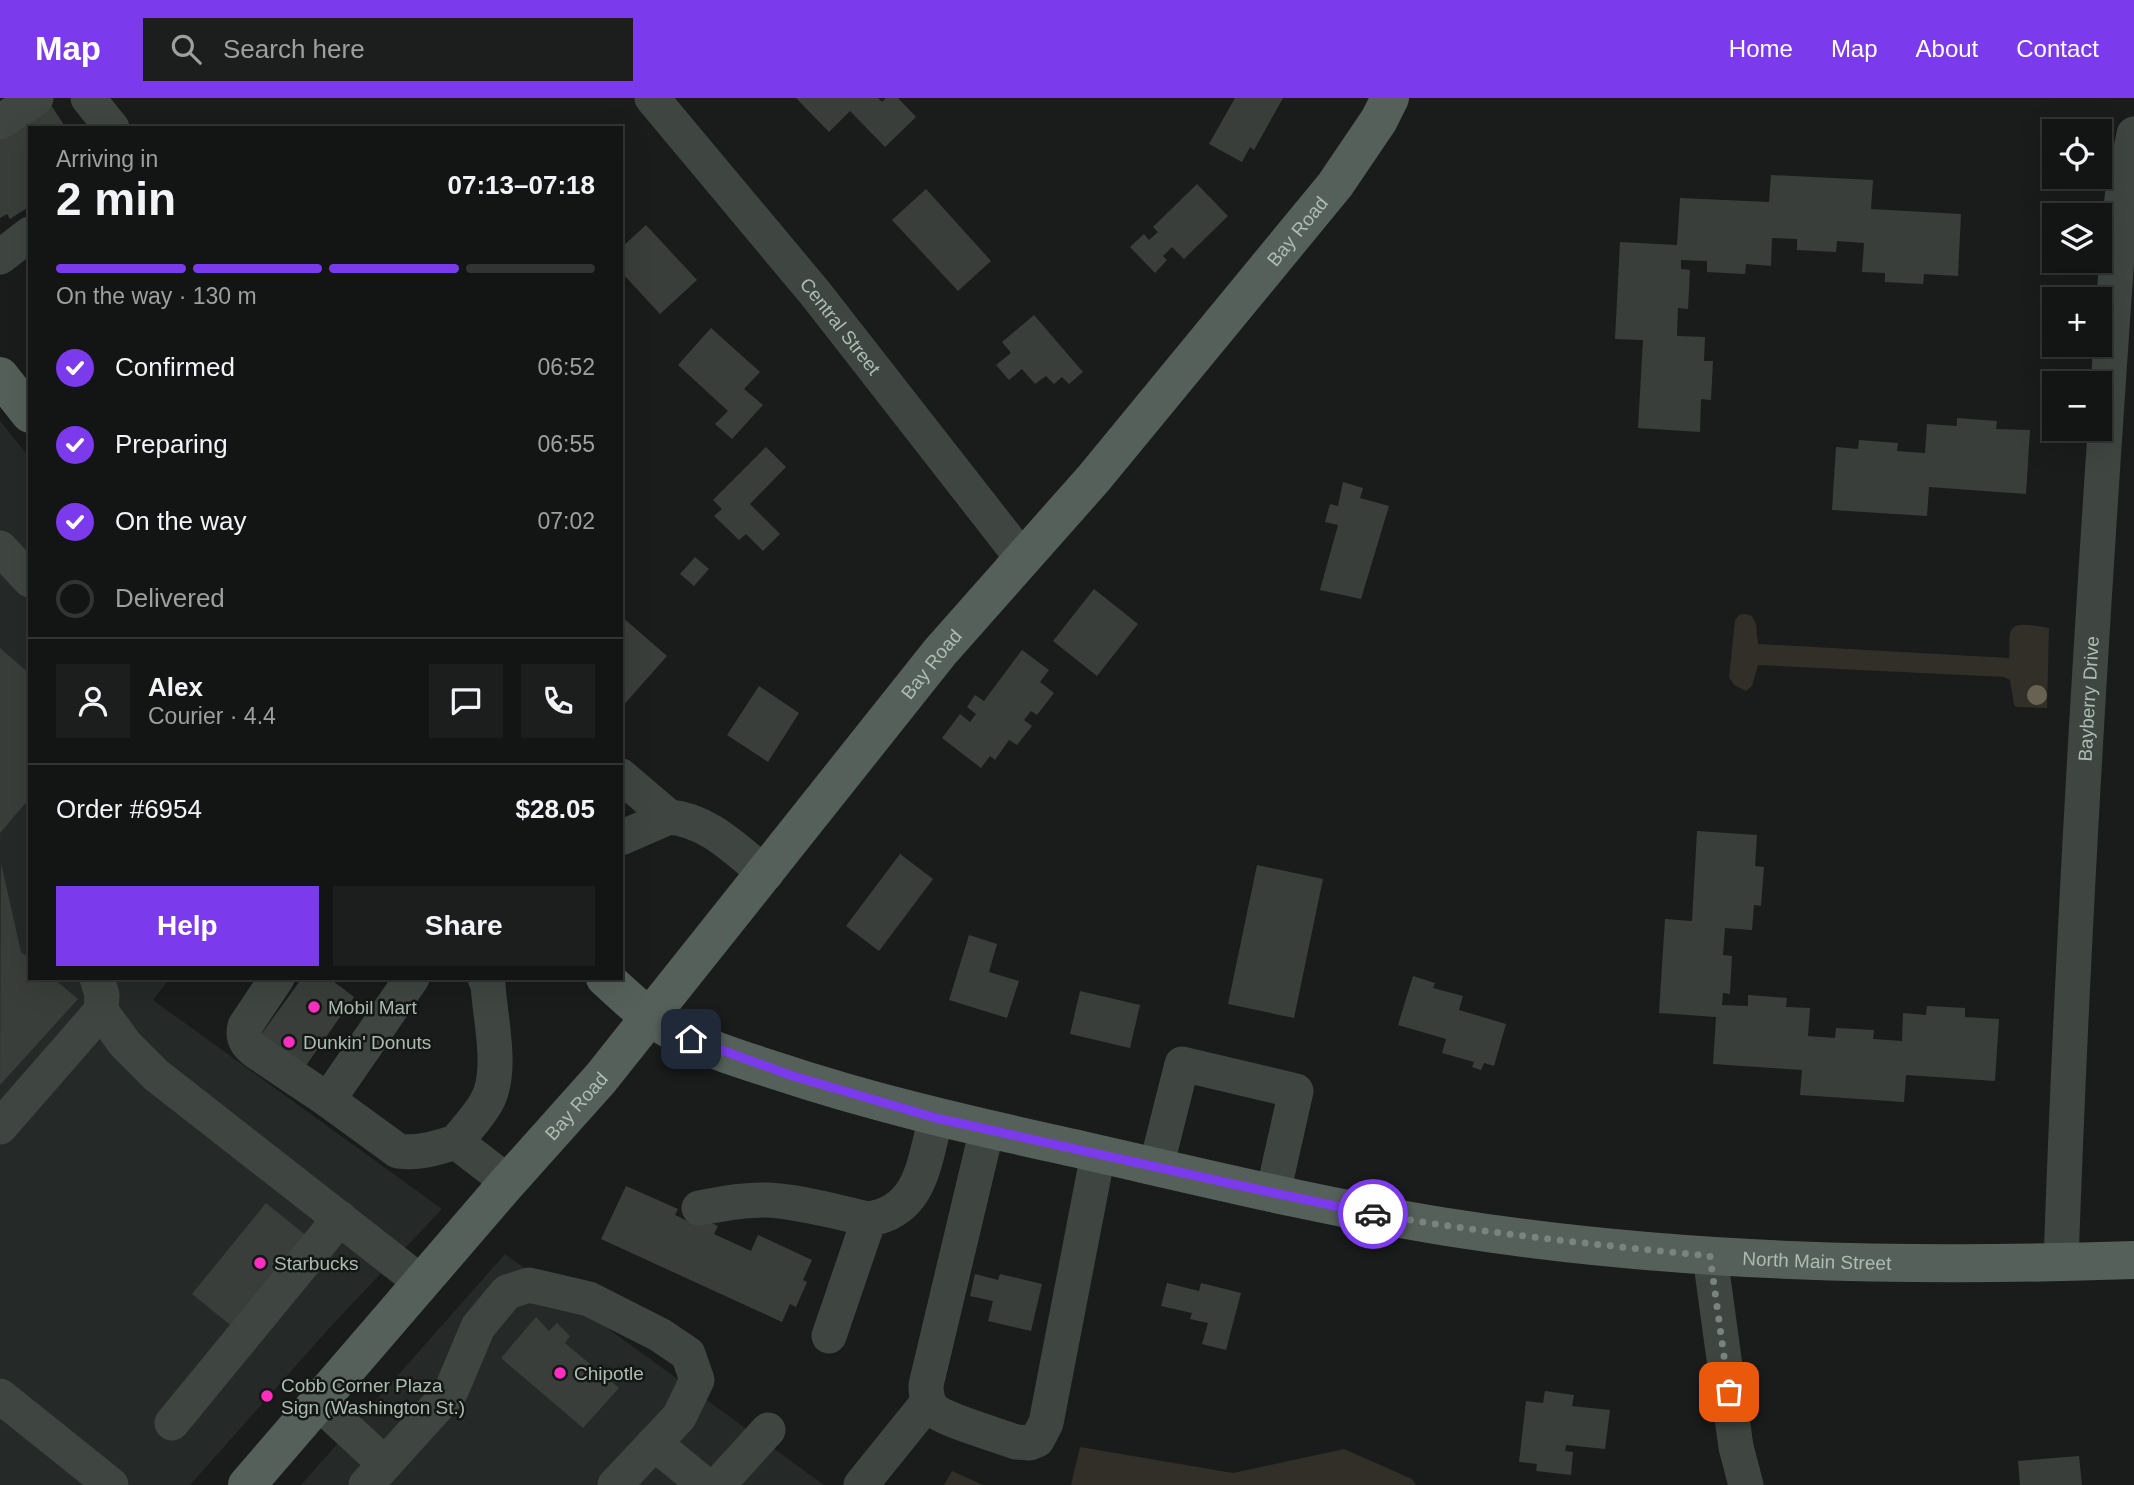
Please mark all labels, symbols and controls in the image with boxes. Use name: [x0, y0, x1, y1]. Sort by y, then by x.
search box: [143, 18, 633, 81]
text: Map: [35, 30, 101, 67]
icon: search: [167, 30, 205, 68]
text: Search here: [223, 34, 365, 64]
text: Home: [1729, 35, 1793, 62]
text: Map: [1831, 35, 1878, 62]
text: About: [1916, 35, 1978, 62]
text: Contact: [2016, 35, 2099, 62]
map controls: [2042, 119, 2112, 441]
button: locate: [2042, 119, 2112, 189]
text: Arriving in: [56, 146, 158, 172]
text: 07:13–07:18: [448, 170, 595, 200]
text: 2 min: [56, 173, 176, 225]
street label: Bay Road: [1263, 192, 1332, 270]
button: layers: [2042, 203, 2112, 273]
street label: Central Street: [796, 274, 885, 380]
text: On the way · 130 m: [56, 283, 257, 309]
button: +: [2042, 287, 2112, 357]
icon: check: [56, 349, 94, 387]
text: Confirmed: [115, 352, 235, 382]
text: 06:52: [537, 354, 595, 380]
button: −: [2042, 371, 2112, 441]
icon: check: [56, 426, 94, 464]
text: Preparing: [115, 429, 228, 459]
text: 06:55: [537, 431, 595, 457]
icon: check: [56, 503, 94, 541]
text: On the way: [115, 506, 247, 536]
text: 07:02: [537, 508, 595, 534]
text: Delivered: [115, 583, 225, 613]
street label: Bay Road: [897, 625, 966, 703]
street label: Bayberry Drive: [2075, 635, 2103, 762]
button: person: [56, 664, 130, 738]
button: chat: [429, 664, 503, 738]
button: phone: [521, 664, 595, 738]
text: Alex: [148, 672, 203, 702]
text: Courier · 4.4: [148, 703, 276, 729]
text: Order #6954: [56, 794, 202, 824]
text: $28.05: [515, 794, 595, 824]
button: Help: [56, 886, 319, 966]
button: Share: [333, 886, 595, 966]
place label: Mobil Mart: [328, 997, 417, 1018]
marker: Mobil Mart: [306, 999, 322, 1015]
pin: [661, 1009, 721, 1069]
icon: home: [672, 1020, 710, 1058]
place label: Dunkin' Donuts: [303, 1032, 431, 1053]
marker: Dunkin' Donuts: [281, 1034, 297, 1050]
street label: Bay Road: [541, 1068, 612, 1144]
courier: [1338, 1179, 1408, 1249]
icon: car: [1354, 1195, 1392, 1233]
street label: North Main Street: [1742, 1248, 1892, 1274]
place label: Starbucks: [274, 1253, 358, 1274]
marker: Starbucks: [252, 1255, 268, 1271]
pin: [1699, 1362, 1759, 1422]
place label: Chipotle: [574, 1363, 644, 1384]
marker: Chipotle: [552, 1365, 568, 1381]
icon: bag: [1710, 1373, 1748, 1411]
place label: Cobb Corner Plaza Sign (Washington St.): [281, 1375, 465, 1418]
marker: Cobb Corner Plaza Sign (Washington St.): [259, 1388, 275, 1404]

